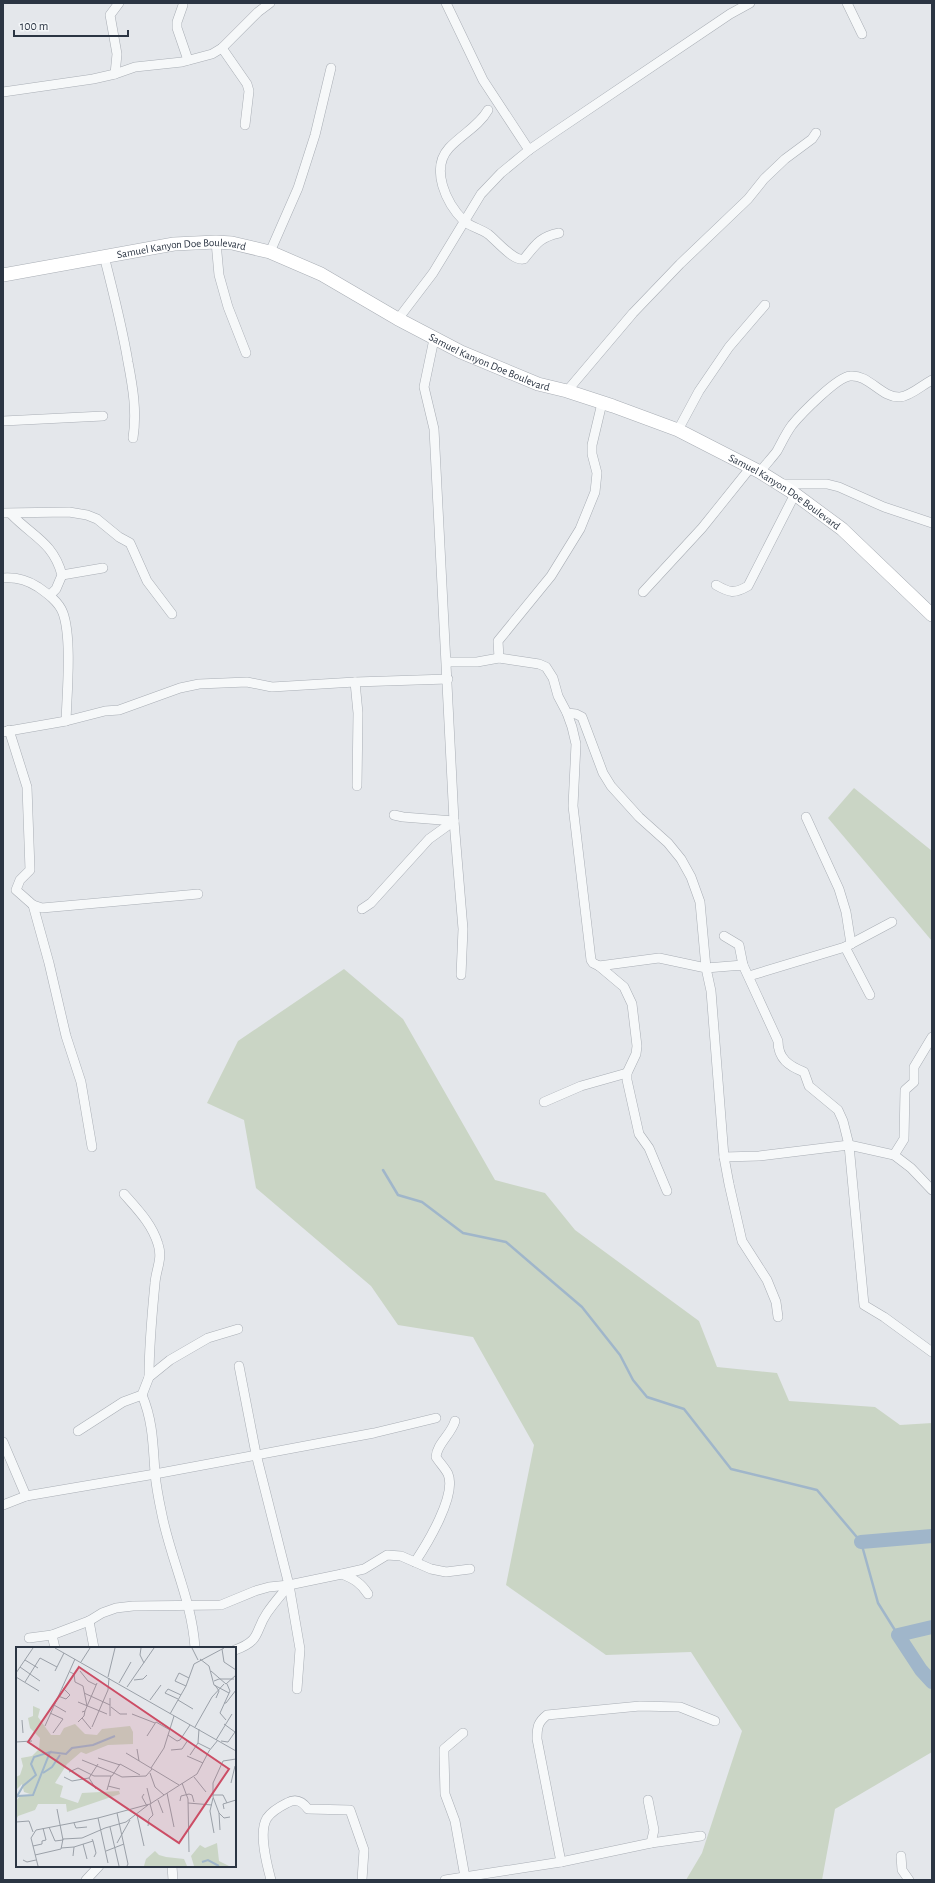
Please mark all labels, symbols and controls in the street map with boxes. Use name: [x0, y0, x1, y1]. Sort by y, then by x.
scale bar: [14, 12, 128, 38]
text: 100 m: [20, 20, 48, 32]
street label: Samuel Kanyon Doe Boulevard: [116, 237, 247, 260]
street label: Samuel Kanyon Doe Boulevard: [427, 331, 551, 393]
street label: Samuel Kanyon Doe Boulevard: [727, 452, 842, 532]
inset map: [16, 1647, 236, 1867]

